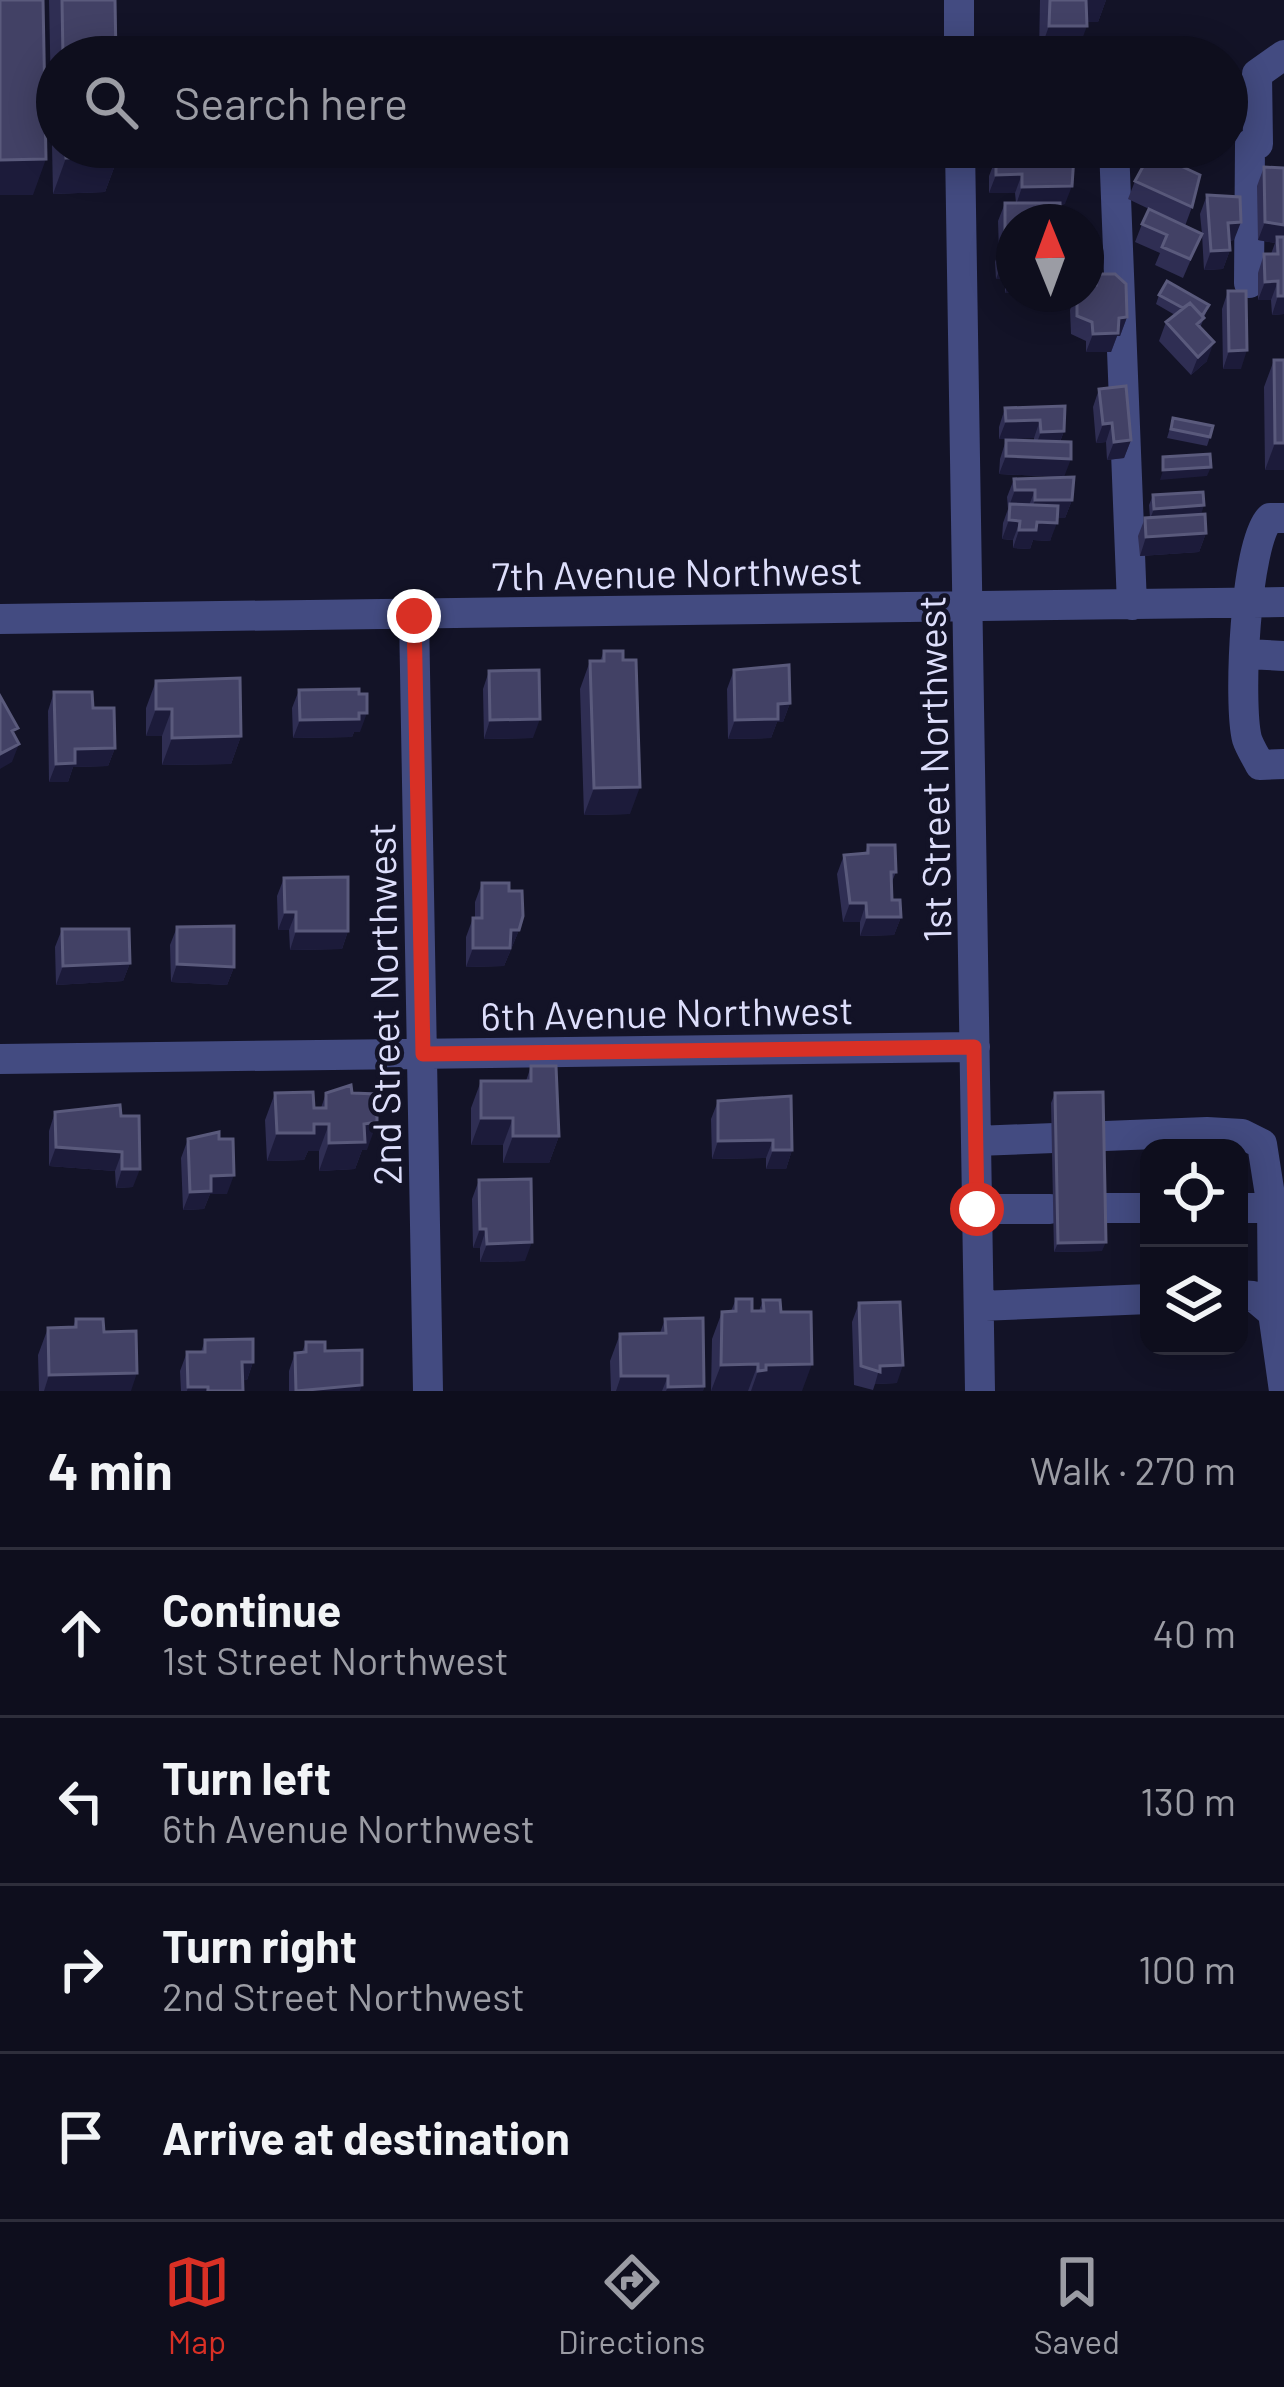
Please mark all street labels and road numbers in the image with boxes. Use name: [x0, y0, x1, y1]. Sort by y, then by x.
street label: 7th Avenue Northwest: [491, 545, 863, 599]
street label: 1st Street Northwest: [906, 595, 960, 943]
street label: 2nd Street Northwest: [356, 822, 410, 1186]
street label: 6th Avenue Northwest: [480, 985, 854, 1039]

